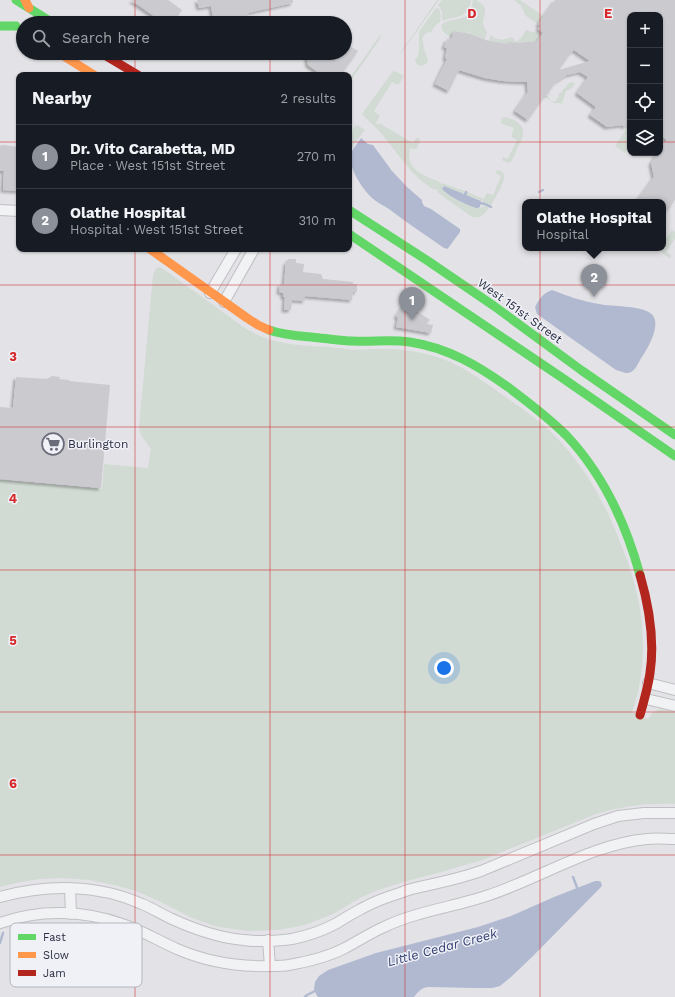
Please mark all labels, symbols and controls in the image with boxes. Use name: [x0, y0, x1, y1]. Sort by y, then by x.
text: D: [467, 6, 477, 21]
text: E: [604, 6, 612, 21]
map controls: [627, 12, 663, 156]
button: +: [627, 12, 663, 48]
search box: [16, 16, 352, 60]
icon: search: [30, 27, 52, 49]
text: Search here: [62, 29, 150, 47]
button: −: [627, 48, 663, 84]
button: locate: [627, 84, 663, 120]
text: Nearby: [32, 88, 91, 108]
text: 2 results: [281, 91, 336, 106]
button: layers: [627, 120, 663, 156]
text: Dr. Vito Carabetta, MD: [70, 140, 235, 158]
text: 1: [42, 149, 48, 164]
text: 270 m: [297, 149, 336, 164]
text: Place · West 151st Street: [70, 158, 225, 173]
popup: [522, 199, 666, 251]
text: Olathe Hospital: [70, 204, 186, 222]
text: Olathe Hospital: [536, 209, 652, 227]
text: 2: [41, 213, 49, 228]
text: 310 m: [298, 213, 336, 228]
text: Hospital · West 151st Street: [70, 222, 243, 237]
text: Hospital: [536, 227, 589, 242]
pin: 2: [581, 264, 607, 297]
street label: West 151st Street: [475, 276, 565, 346]
pin: 1: [399, 287, 425, 320]
text: 3: [9, 349, 17, 364]
supermarket icon: Burlington: [40, 431, 66, 457]
place label: Burlington: [68, 437, 128, 451]
text: 4: [9, 491, 18, 506]
text: 5: [9, 633, 17, 648]
your location: [434, 658, 454, 678]
text: 6: [9, 776, 17, 791]
legend: [10, 923, 142, 987]
water label: Little Cedar Creek: [386, 925, 499, 969]
text: Fast: [43, 931, 66, 944]
text: Slow: [43, 949, 69, 962]
text: Jam: [43, 967, 66, 980]

